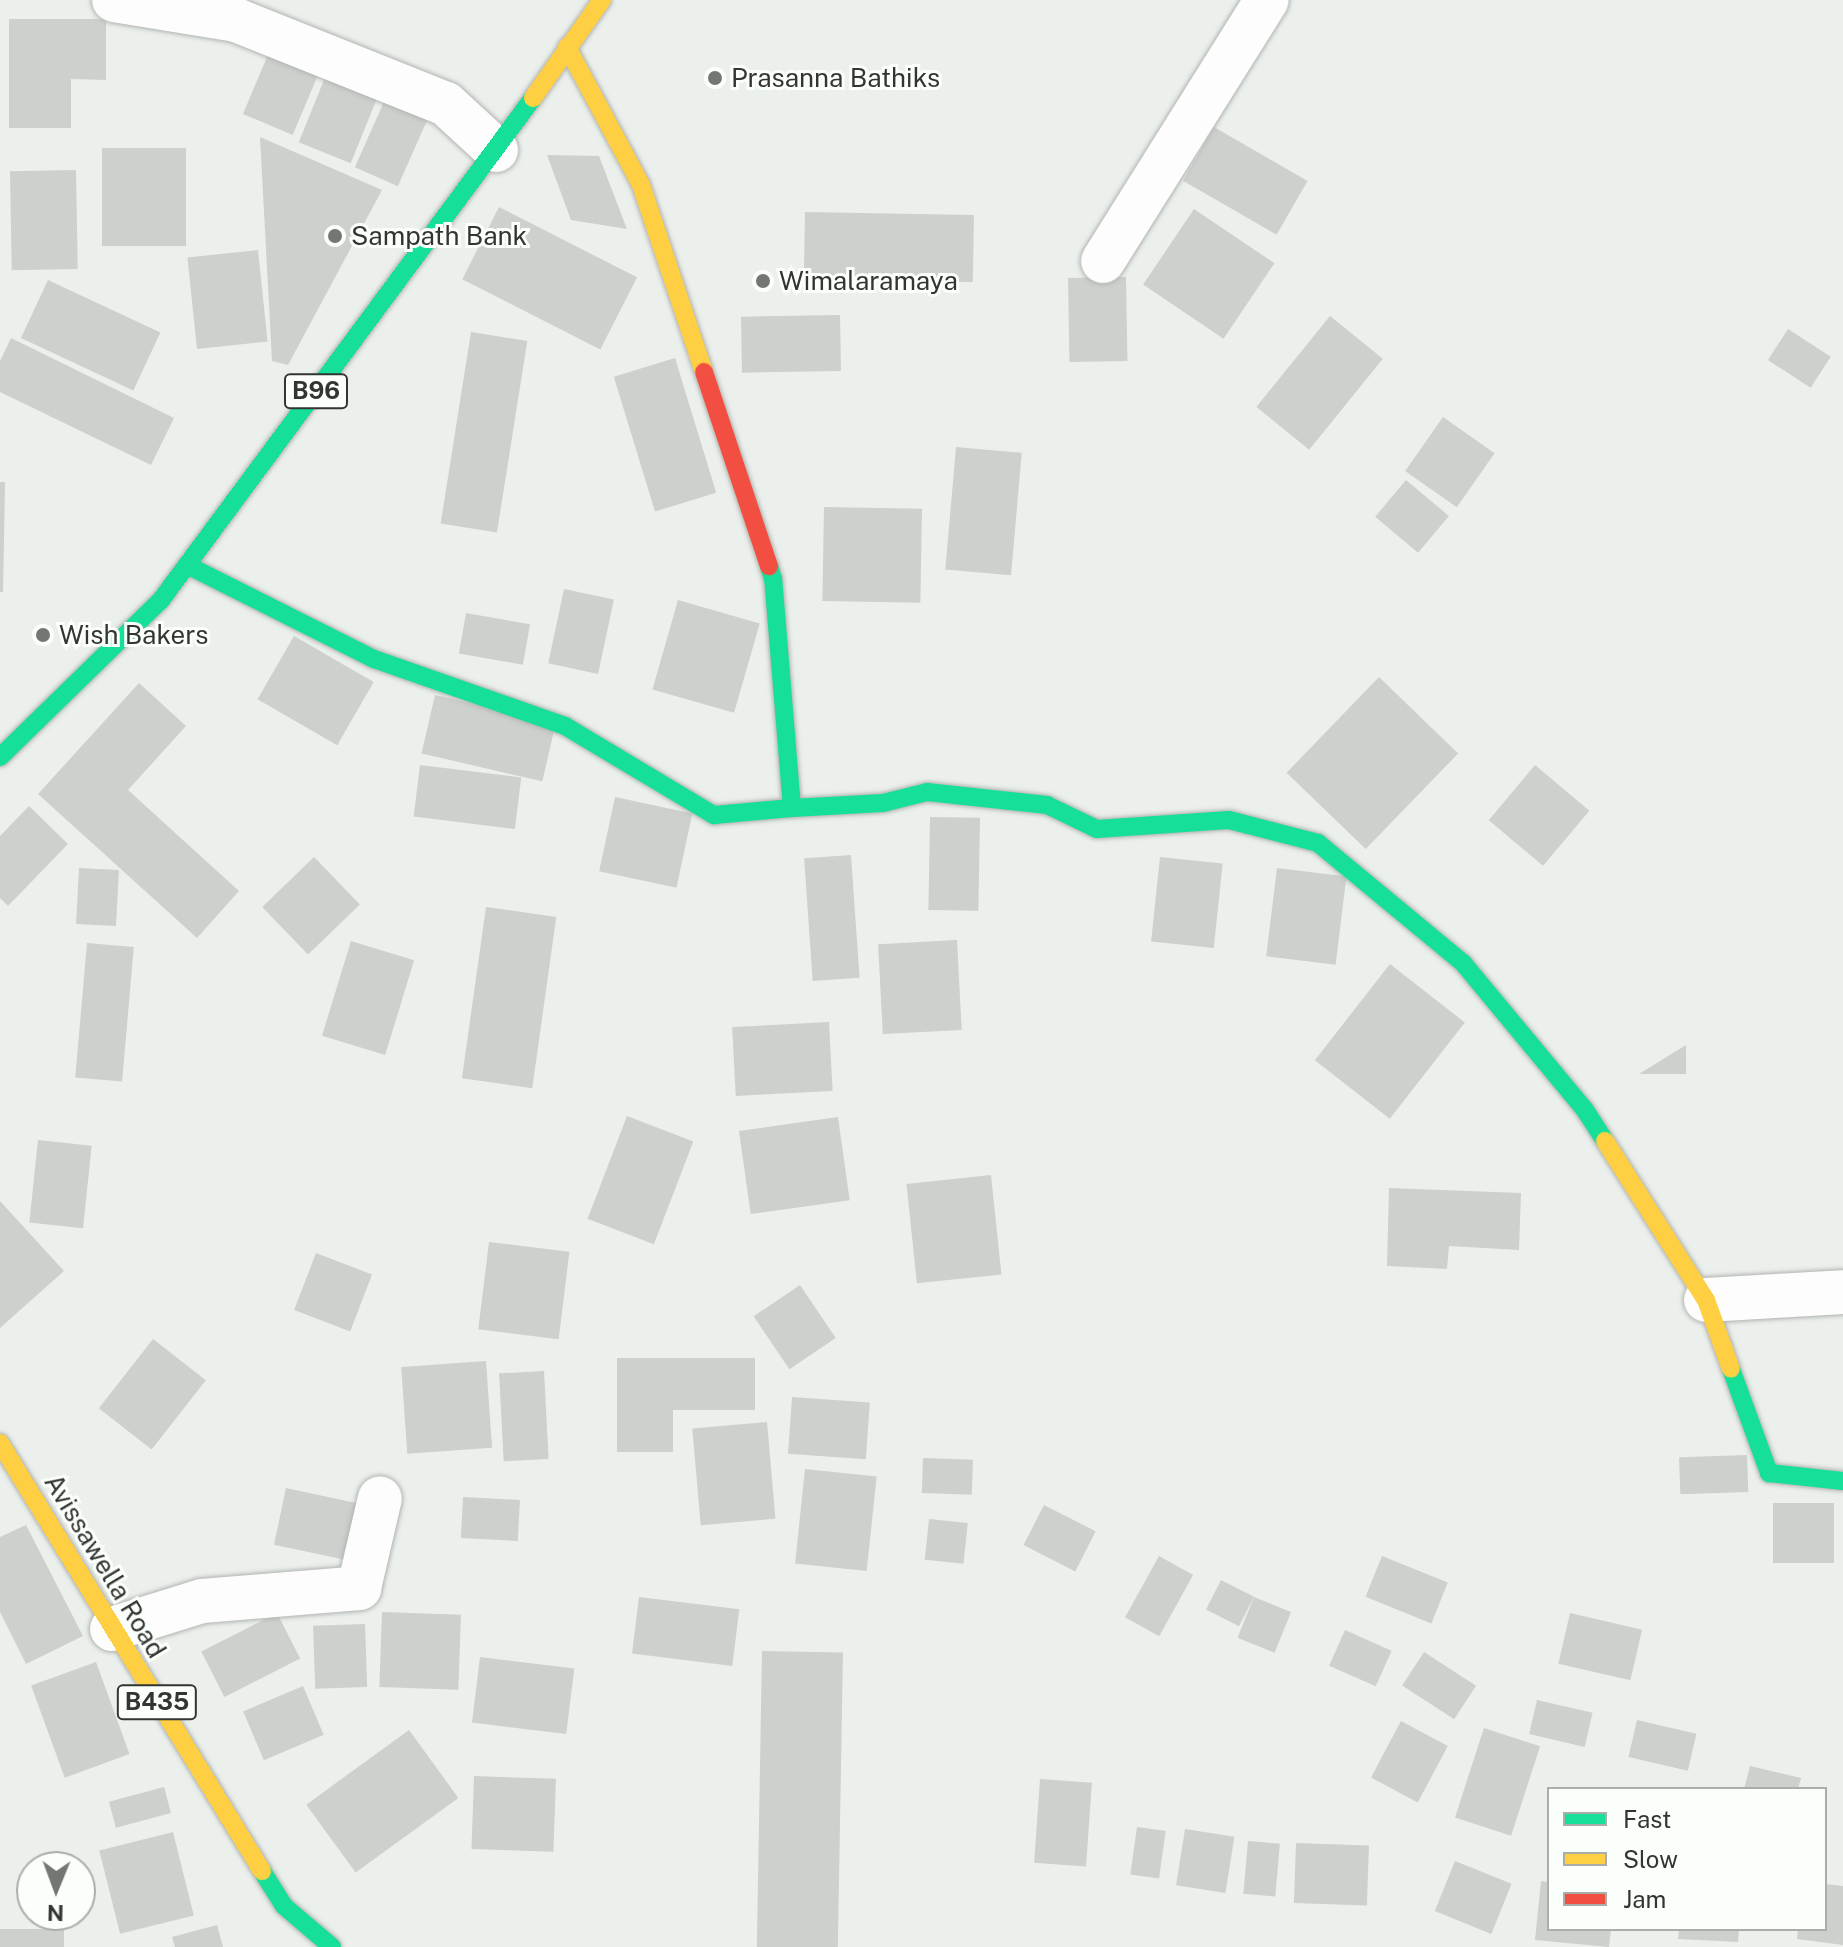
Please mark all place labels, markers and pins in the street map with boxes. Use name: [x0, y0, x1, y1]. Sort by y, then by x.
place label: Prasanna Bathiks: [731, 62, 940, 94]
marker: Prasanna Bathiks: [706, 69, 724, 87]
place label: Sampath Bank: [351, 220, 527, 252]
marker: Sampath Bank: [326, 227, 344, 245]
place label: Wimalaramaya: [779, 265, 958, 297]
marker: Wimalaramaya: [754, 272, 772, 290]
place label: Wish Bakers: [59, 619, 208, 651]
marker: Wish Bakers: [34, 626, 52, 644]

